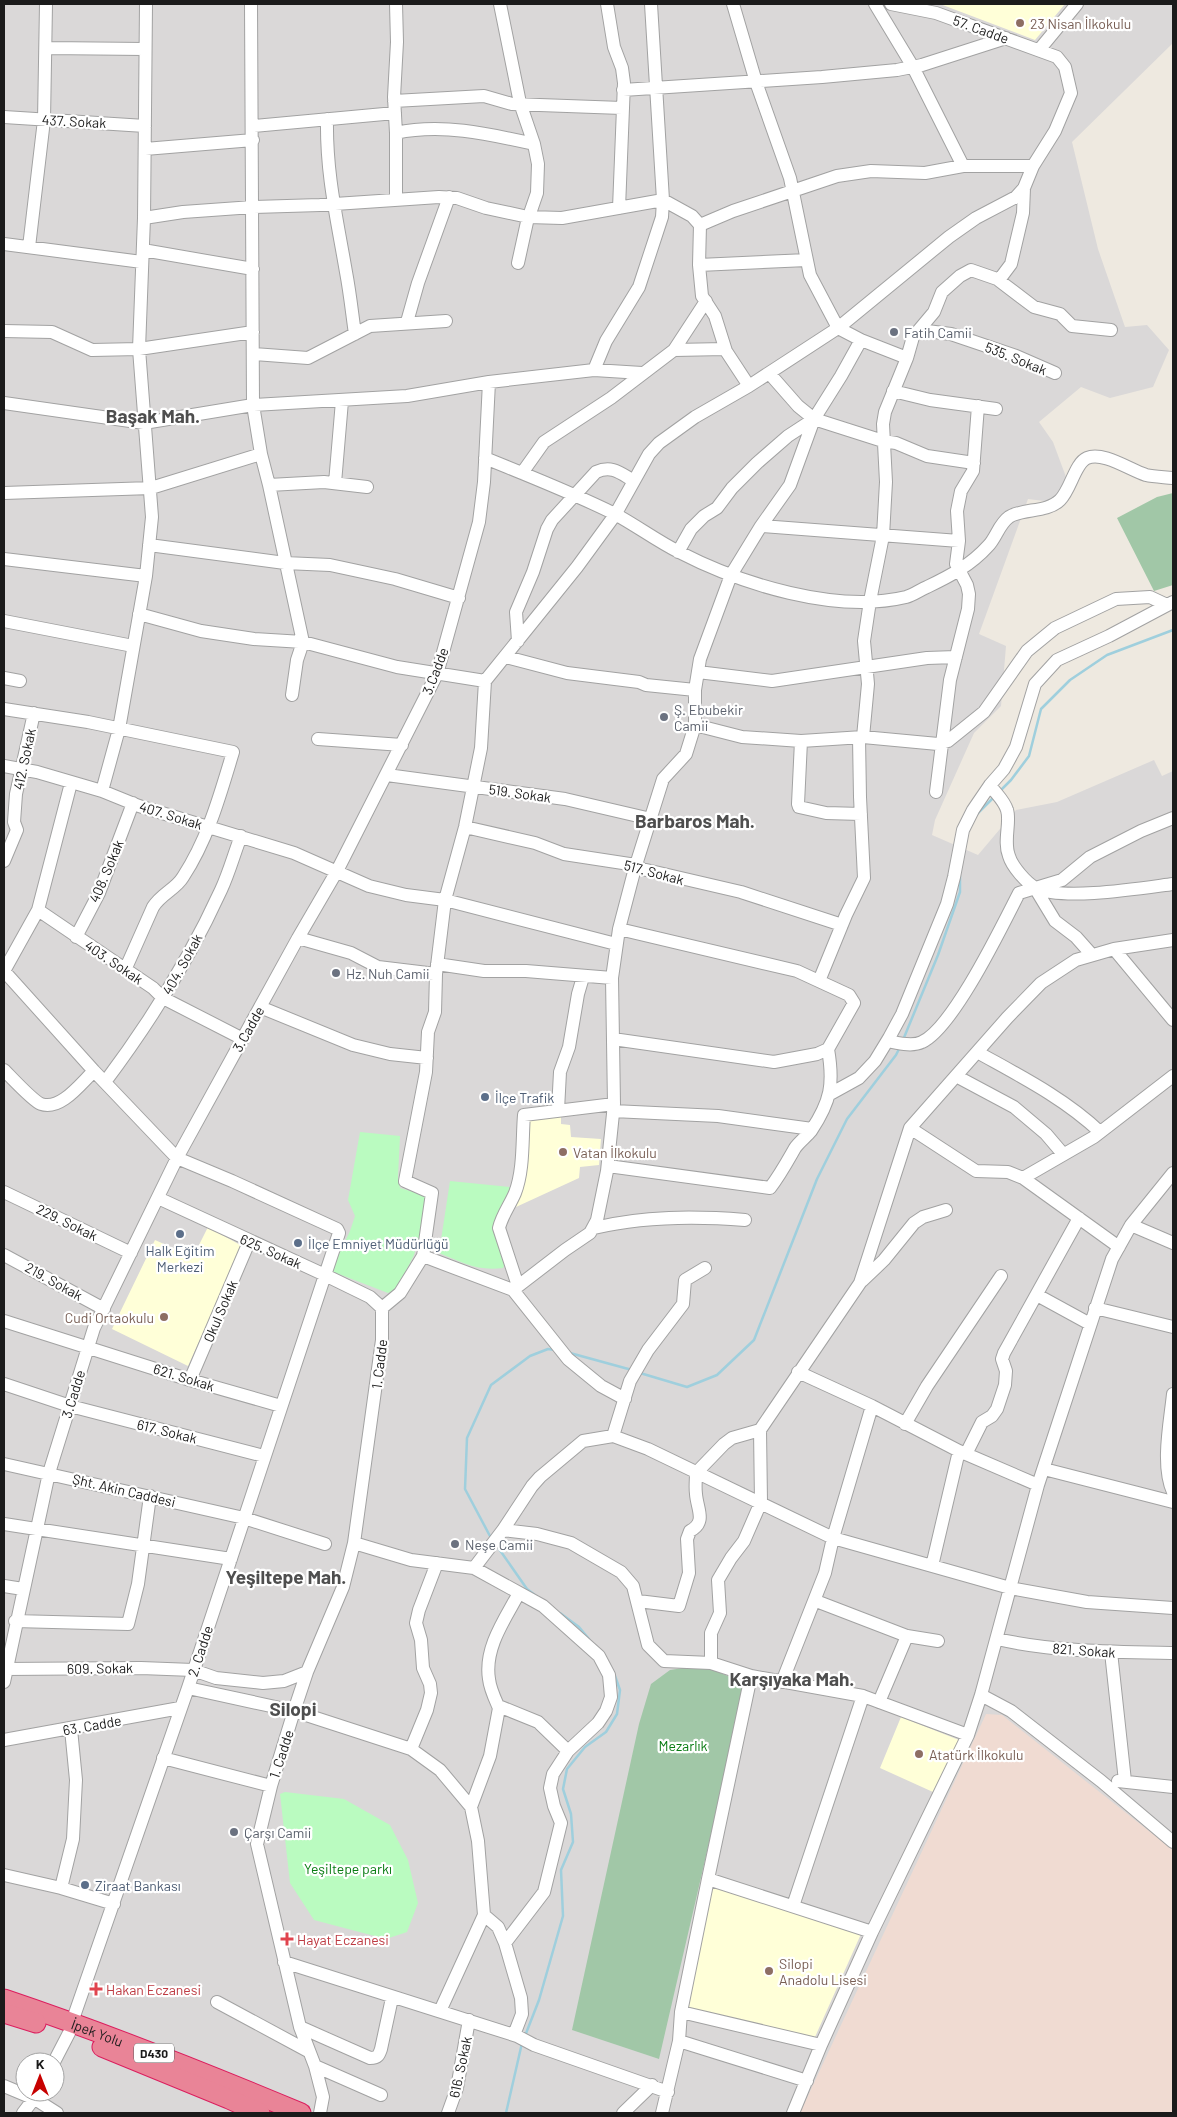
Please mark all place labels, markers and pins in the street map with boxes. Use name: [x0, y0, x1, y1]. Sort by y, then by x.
place label: 23 Nisan İlkokulu: [1030, 15, 1131, 32]
marker: 23 Nisan İlkokulu: [1014, 17, 1026, 29]
place label: Fatih Camii: [904, 324, 972, 341]
marker: Fatih Camii: [888, 326, 900, 338]
place label: Ş. Ebubekir Camii: [674, 701, 743, 734]
marker: Ş. Ebubekir Camii: [658, 711, 670, 723]
place label: Hz. Nuh Camii: [346, 965, 430, 982]
marker: Hz. Nuh Camii: [330, 967, 342, 979]
place label: İlçe Trafik: [495, 1089, 554, 1106]
marker: İlçe Trafik: [479, 1091, 491, 1103]
place label: Vatan İlkokulu: [573, 1144, 657, 1161]
marker: Vatan İlkokulu: [557, 1146, 569, 1158]
marker: Halk Eğitim Merkezi: [174, 1228, 186, 1240]
place label: İlçe Emniyet Müdürlüğü: [308, 1235, 449, 1252]
marker: İlçe Emniyet Müdürlüğü: [292, 1237, 304, 1249]
place label: Halk Eğitim Merkezi: [145, 1242, 215, 1275]
place label: Cudi Ortaokulu: [65, 1309, 154, 1326]
marker: Cudi Ortaokulu: [158, 1311, 170, 1323]
place label: Neşe Camii: [465, 1536, 533, 1553]
marker: Neşe Camii: [449, 1538, 461, 1550]
place label: Atatürk İlkokulu: [929, 1746, 1024, 1763]
marker: Atatürk İlkokulu: [913, 1748, 925, 1760]
place label: Çarşı Camii: [244, 1824, 311, 1841]
marker: Çarşı Camii: [228, 1826, 240, 1838]
place label: Ziraat Bankası: [95, 1877, 181, 1894]
marker: Ziraat Bankası: [79, 1879, 91, 1891]
place label: Hayat Eczanesi: [297, 1931, 389, 1948]
marker: Hayat Eczanesi: [281, 1933, 293, 1945]
place label: Silopi Anadolu Lisesi: [779, 1955, 867, 1988]
marker: Silopi Anadolu Lisesi: [763, 1965, 775, 1977]
place label: Hakan Eczanesi: [106, 1981, 201, 1998]
marker: Hakan Eczanesi: [90, 1983, 102, 1995]

